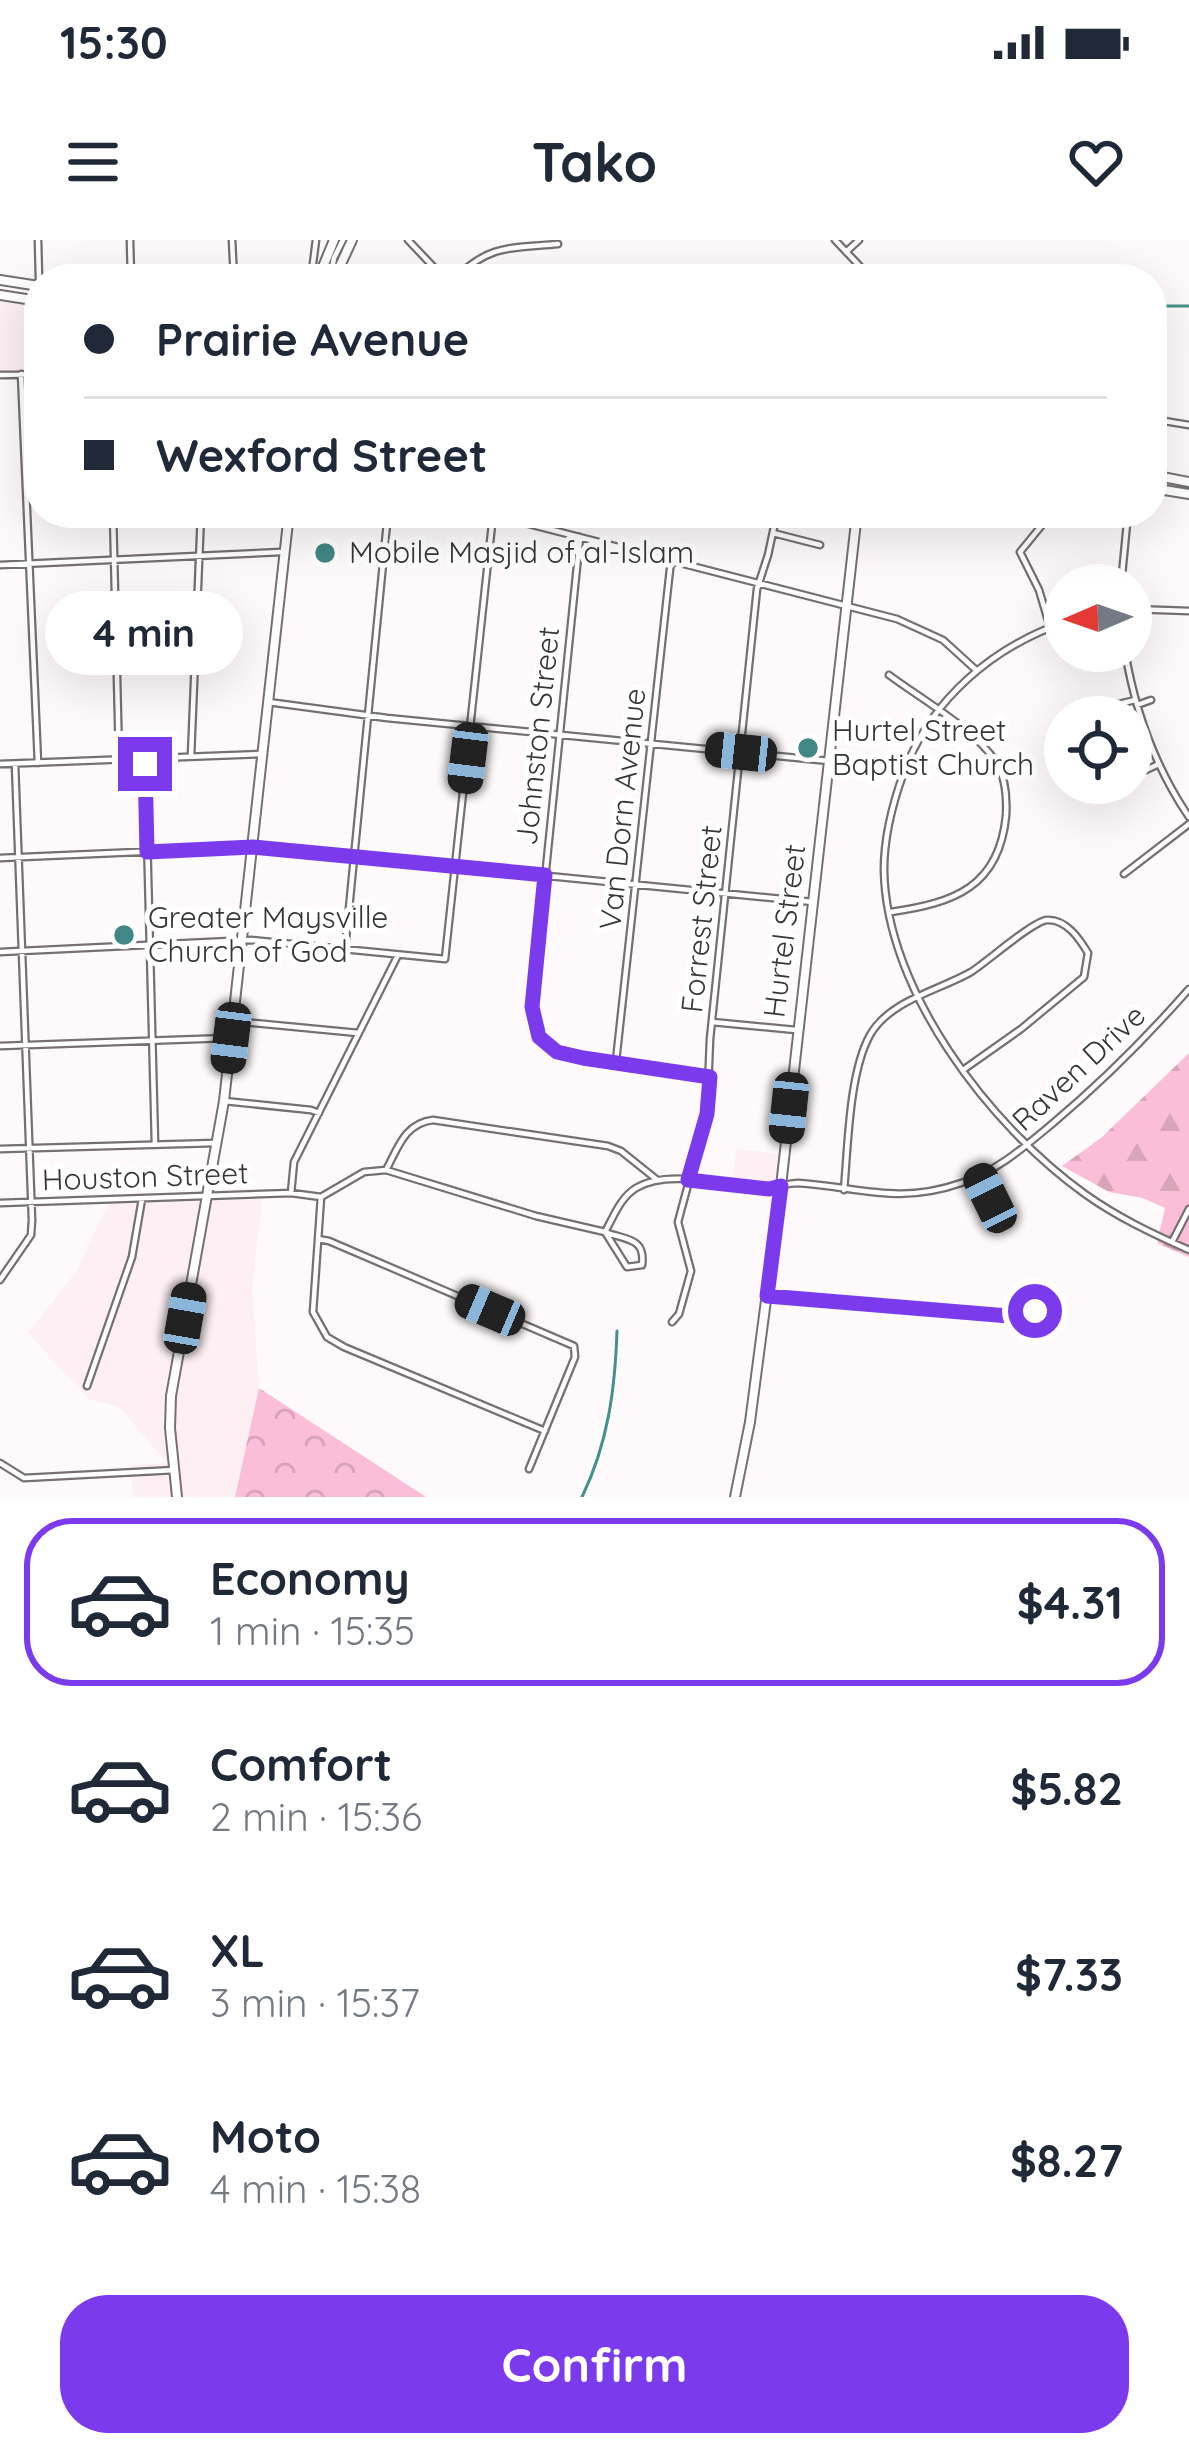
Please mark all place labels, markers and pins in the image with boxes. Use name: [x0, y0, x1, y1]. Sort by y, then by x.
place label: Mobile Masjid of al-Islam: [349, 533, 694, 571]
marker: Mobile Masjid of al-Islam: [312, 540, 338, 566]
place label: Hurtel Street Baptist Church: [832, 711, 1034, 783]
marker: Hurtel Street Baptist Church: [795, 735, 821, 761]
place label: Greater Maysville Church of God: [148, 898, 388, 970]
marker: Greater Maysville Church of God: [111, 922, 137, 948]

